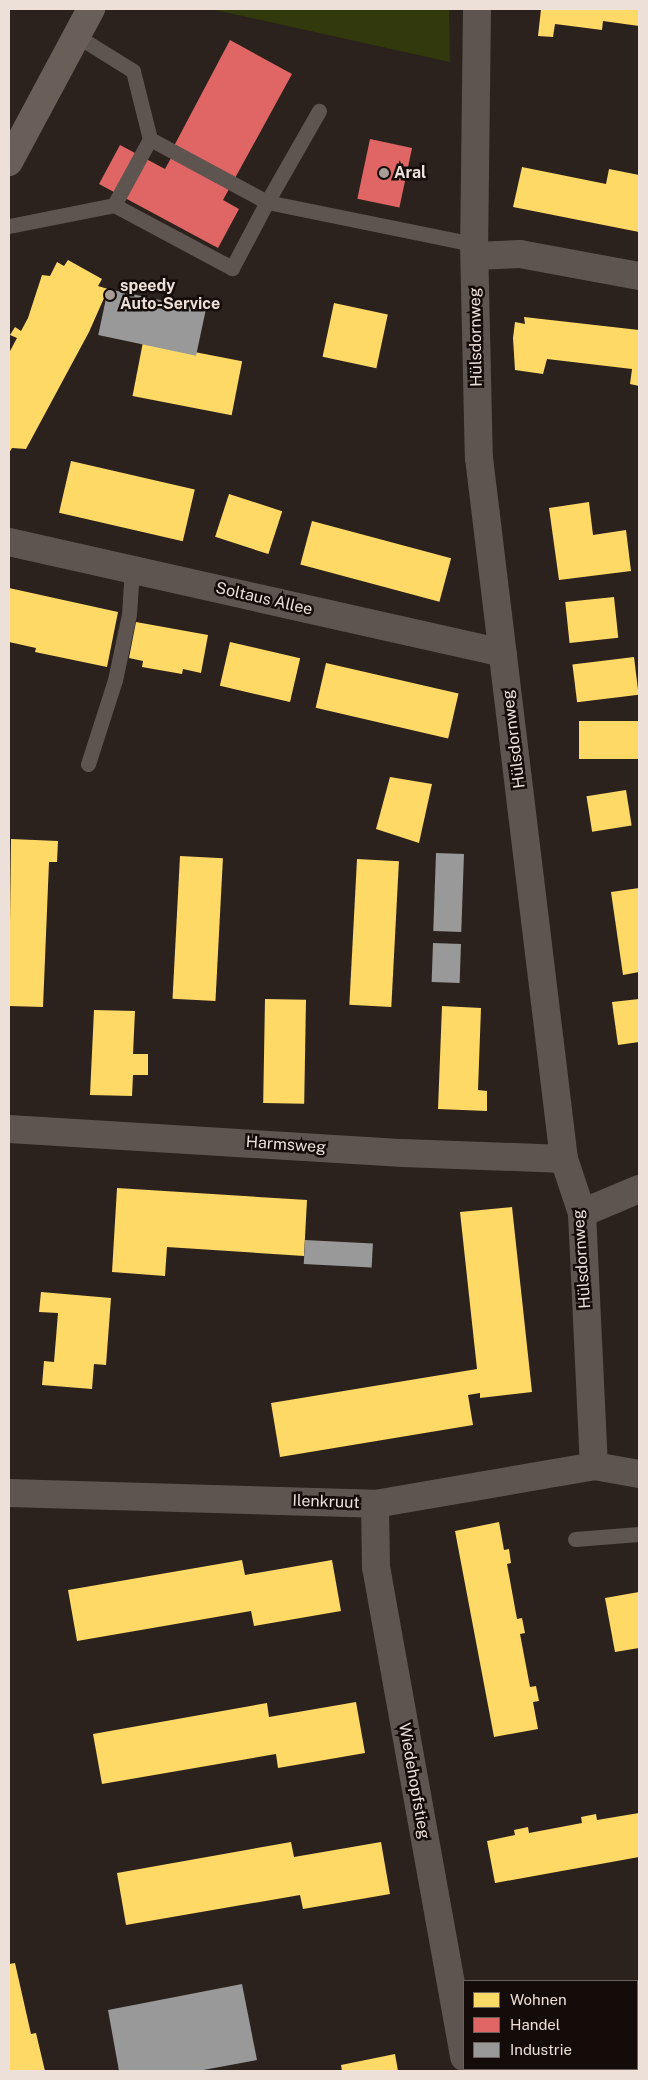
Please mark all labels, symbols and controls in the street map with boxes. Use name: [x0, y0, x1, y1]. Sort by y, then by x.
place label: Aral: [394, 163, 426, 183]
marker: Aral: [378, 167, 390, 179]
place label: speedy Auto-Service: [120, 276, 220, 314]
street label: Hülsdornweg: [466, 287, 486, 387]
marker: speedy Auto-Service: [104, 289, 116, 301]
street label: Soltaus Allee: [214, 579, 314, 619]
street label: Hülsdornweg: [498, 688, 530, 790]
street label: Harmsweg: [245, 1133, 327, 1157]
street label: Hülsdornweg: [569, 1209, 595, 1309]
street label: Ilenkruut: [292, 1491, 360, 1513]
street label: Wiedehopfstieg: [394, 1721, 434, 1841]
legend: [463, 1980, 638, 2070]
text: Wohnen: [510, 1991, 567, 2008]
text: Handel: [510, 2016, 560, 2033]
text: Industrie: [510, 2041, 572, 2058]

